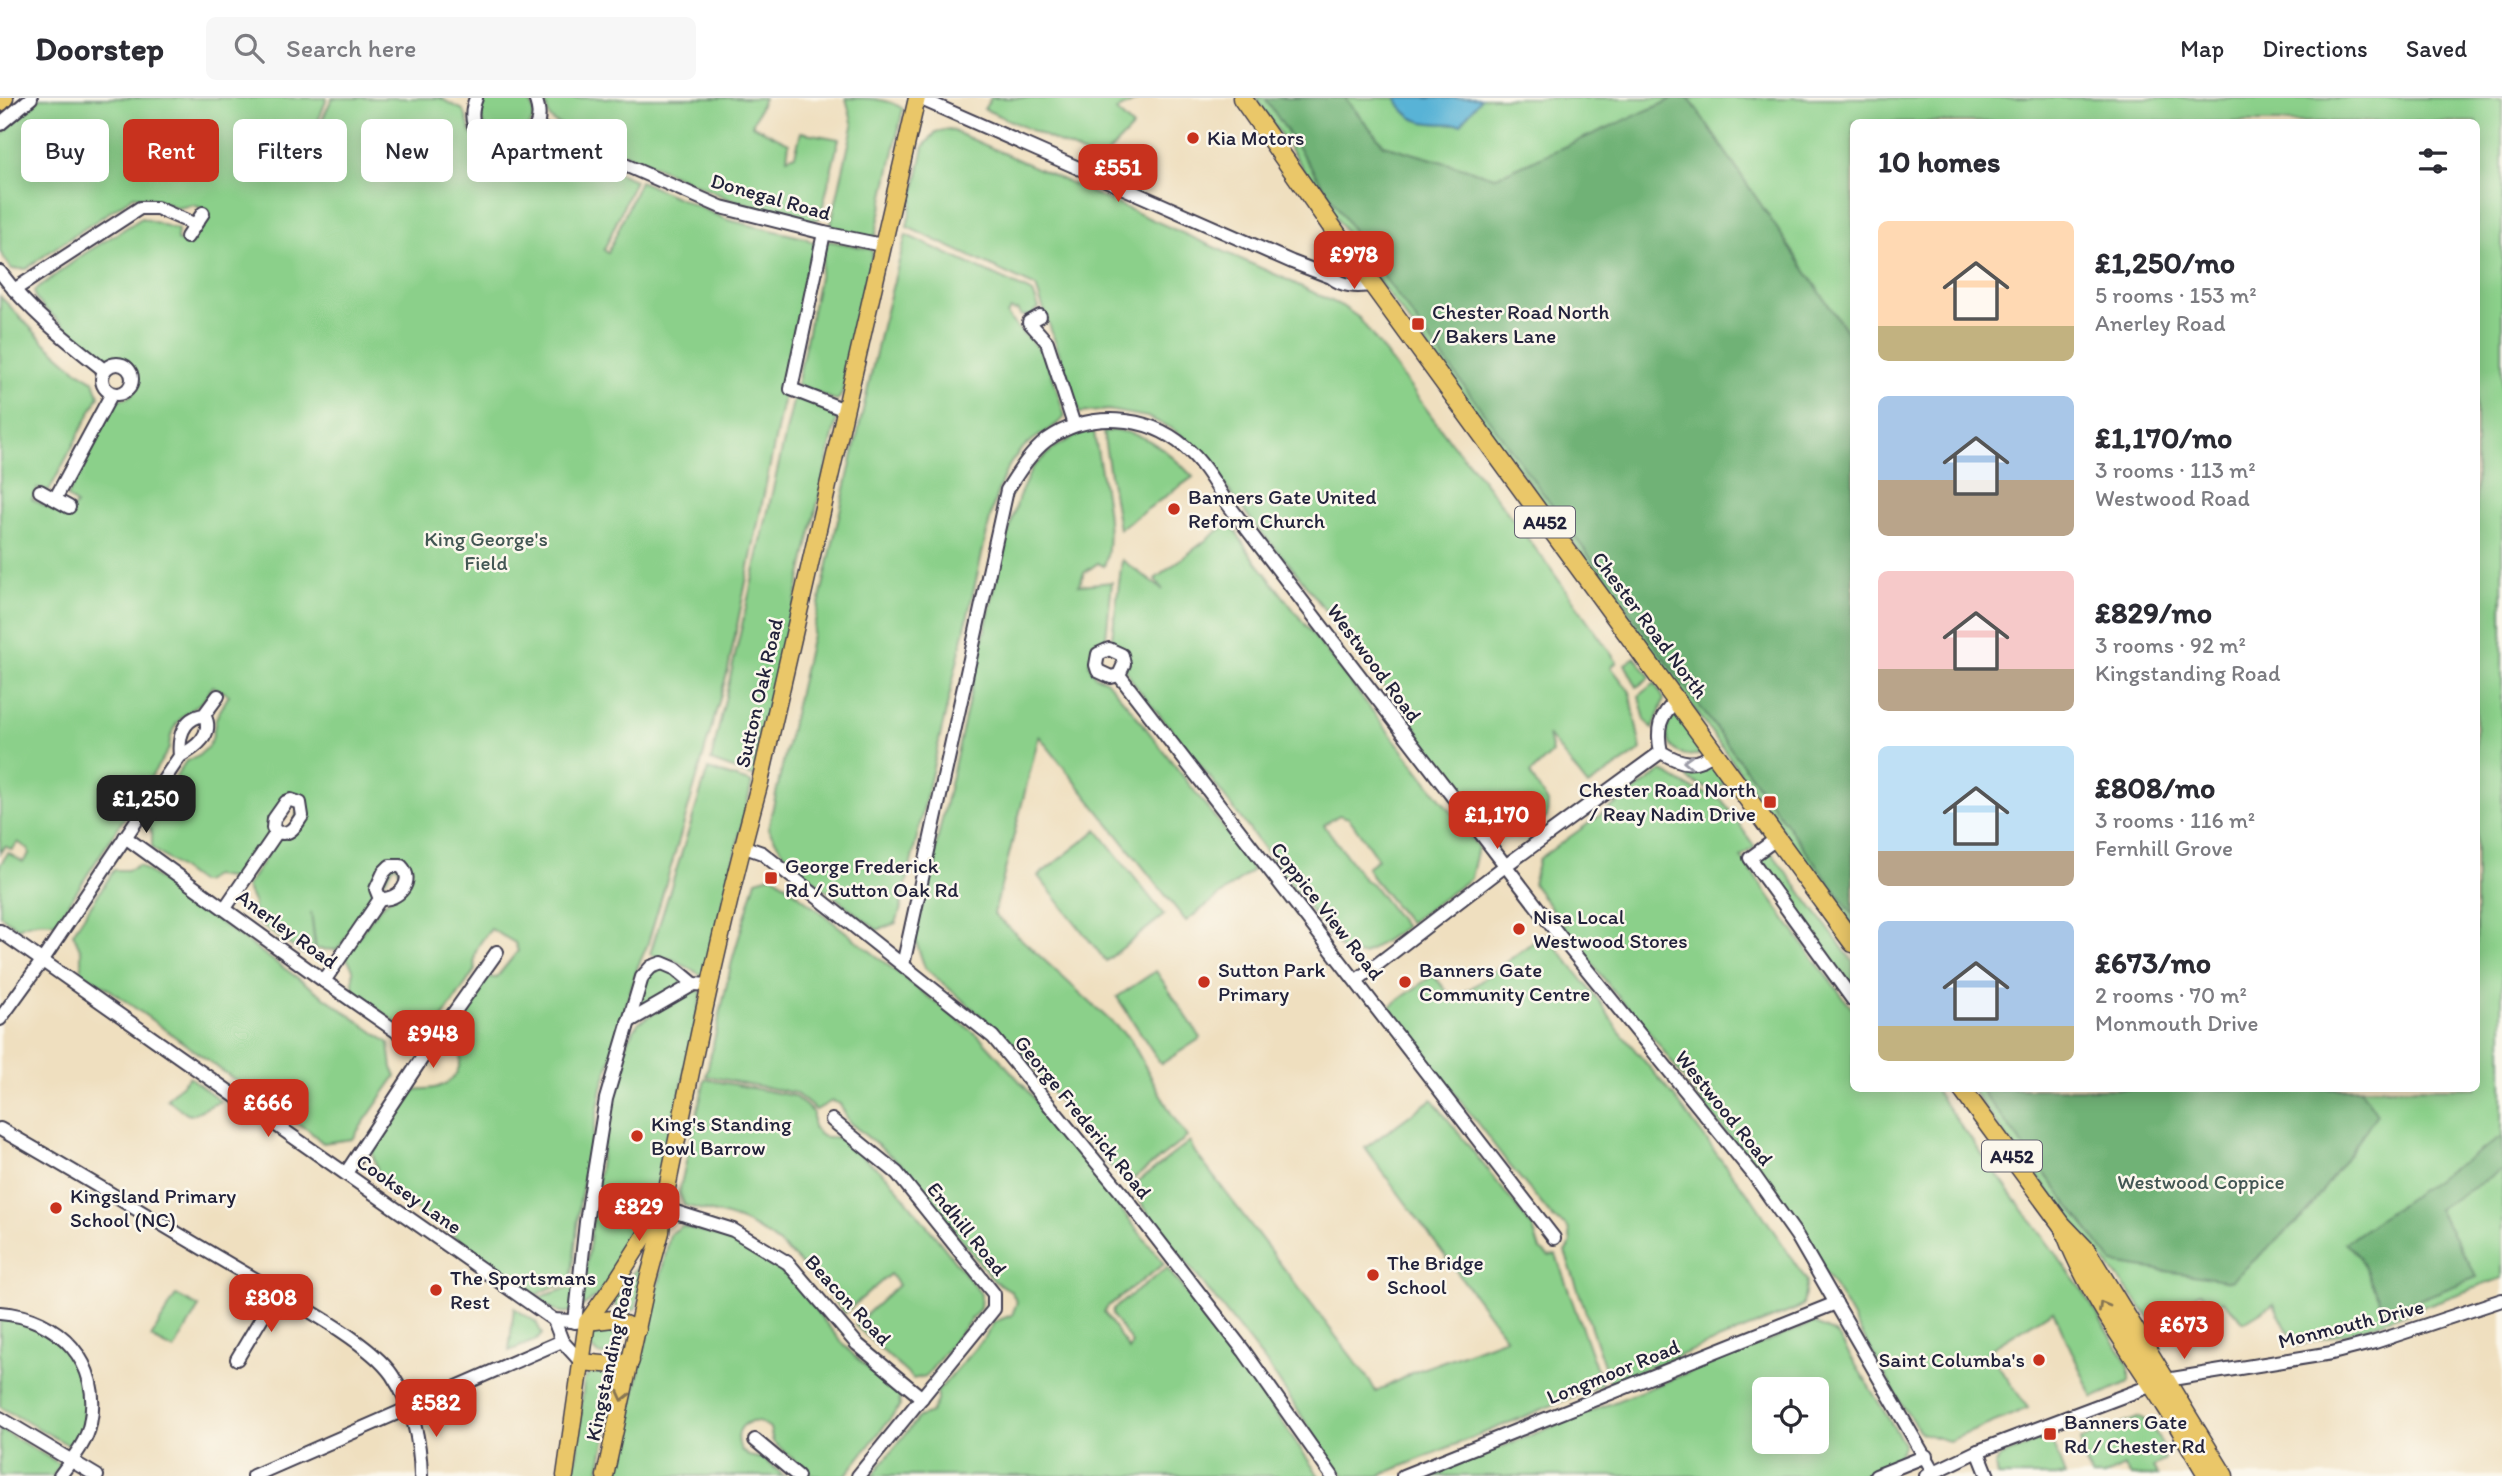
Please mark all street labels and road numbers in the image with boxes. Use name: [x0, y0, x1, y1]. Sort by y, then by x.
street label: Donegal Road: [708, 167, 835, 226]
road number: A452: [1515, 506, 1575, 538]
street label: Chester Road North: [1587, 546, 1714, 703]
street label: Westwood Road: [1322, 599, 1427, 727]
street label: Sutton Oak Road: [729, 615, 788, 770]
street label: Coppice View Road: [1266, 837, 1389, 985]
street label: Anerley Road: [232, 883, 343, 974]
street label: George Frederick Road: [1010, 1030, 1157, 1204]
street label: Westwood Road: [1670, 1045, 1779, 1170]
road number: A452: [1982, 1140, 2042, 1172]
street label: Cooksey Lane: [352, 1148, 467, 1239]
street label: Endhill Road: [922, 1177, 1013, 1281]
street label: Beacon Road: [800, 1249, 897, 1351]
street label: Kingstanding Road: [580, 1272, 639, 1443]
street label: Monmouth Drive: [2275, 1293, 2426, 1354]
street label: Longmoor Road: [1543, 1334, 1683, 1410]

